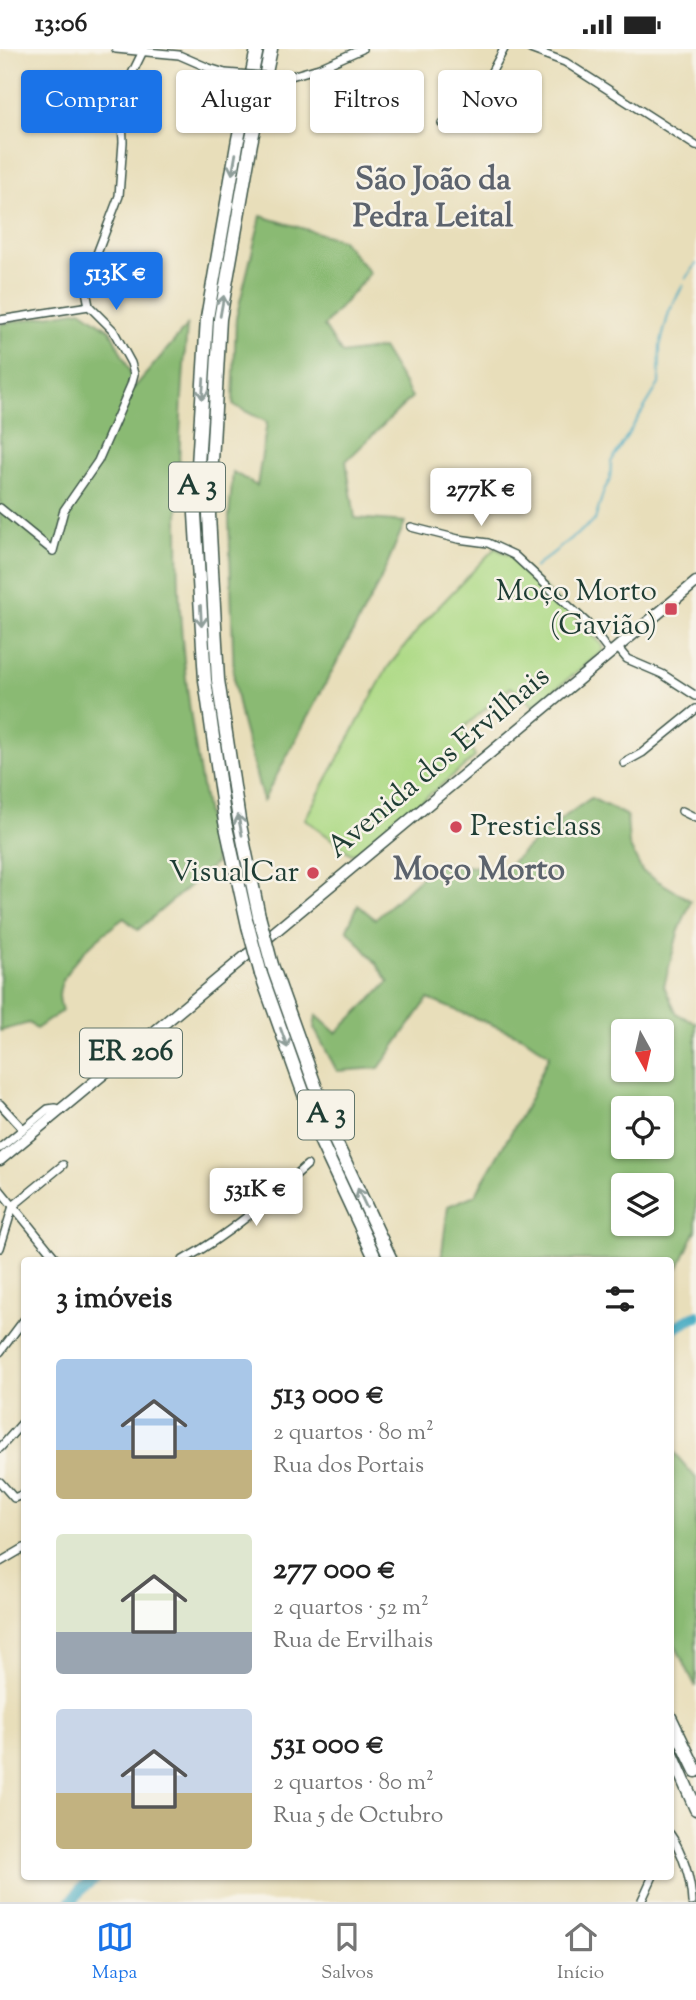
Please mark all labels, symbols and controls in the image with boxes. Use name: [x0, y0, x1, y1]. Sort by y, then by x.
text: 13:06: [35, 6, 88, 43]
chip: Comprar: [21, 70, 162, 133]
chip: Alugar: [176, 70, 296, 133]
chip: Filtros: [310, 70, 424, 133]
chip: Novo: [438, 70, 542, 133]
one-way arrow: [227, 152, 240, 175]
district label: São João da Pedra Leital: [353, 158, 513, 241]
pin: 513K €: [59, 253, 173, 312]
text: 513K €: [86, 258, 146, 291]
one-way arrow: [216, 295, 229, 318]
one-way arrow: [196, 377, 209, 400]
road number: A 3: [169, 463, 225, 511]
pin: 277K €: [424, 469, 538, 528]
text: 277K €: [446, 474, 516, 507]
place label: Moço Morto (Gavião): [496, 571, 657, 648]
marker: Moço Morto (Gavião): [663, 601, 679, 617]
one-way arrow: [195, 604, 208, 627]
street label: Avenida dos Ervilhais: [318, 657, 560, 869]
place label: Presticlass: [470, 806, 601, 849]
one-way arrow: [233, 814, 247, 837]
marker: Presticlass: [448, 819, 464, 835]
district label: Moço Morto: [393, 848, 565, 894]
place label: VisualCar: [169, 852, 299, 895]
marker: VisualCar: [305, 865, 321, 881]
north arrow: [611, 1019, 674, 1081]
map controls: [611, 1019, 674, 1236]
one-way arrow: [279, 1027, 291, 1049]
road number: ER 206: [80, 1028, 182, 1077]
road number: A 3: [298, 1091, 354, 1139]
button: locate: [611, 1096, 674, 1159]
pin: 531K €: [199, 1169, 313, 1228]
button: layers: [611, 1173, 674, 1236]
text: 531K €: [226, 1174, 286, 1207]
one-way arrow: [355, 1188, 368, 1209]
text: 3 imóveis: [56, 1278, 172, 1321]
icon: filters: [601, 1280, 639, 1318]
text: 513 000 €: [273, 1374, 384, 1417]
icon: home: [112, 1387, 196, 1471]
text: 2 quartos · 80 m²: [273, 1417, 434, 1450]
text: Rua dos Portais: [273, 1450, 424, 1483]
text: 277 000 €: [273, 1549, 396, 1592]
icon: home: [112, 1562, 196, 1646]
text: 2 quartos · 52 m²: [273, 1592, 429, 1625]
text: Rua de Ervilhais: [273, 1625, 433, 1658]
text: 531 000 €: [273, 1724, 384, 1767]
icon: home: [112, 1737, 196, 1821]
text: 2 quartos · 80 m²: [273, 1767, 434, 1800]
text: Rua 5 de Octubro: [273, 1800, 443, 1833]
tab: Mapa: [92, 1918, 137, 1987]
tab: Salvos: [321, 1918, 373, 1987]
tab: Início: [557, 1918, 604, 1987]

